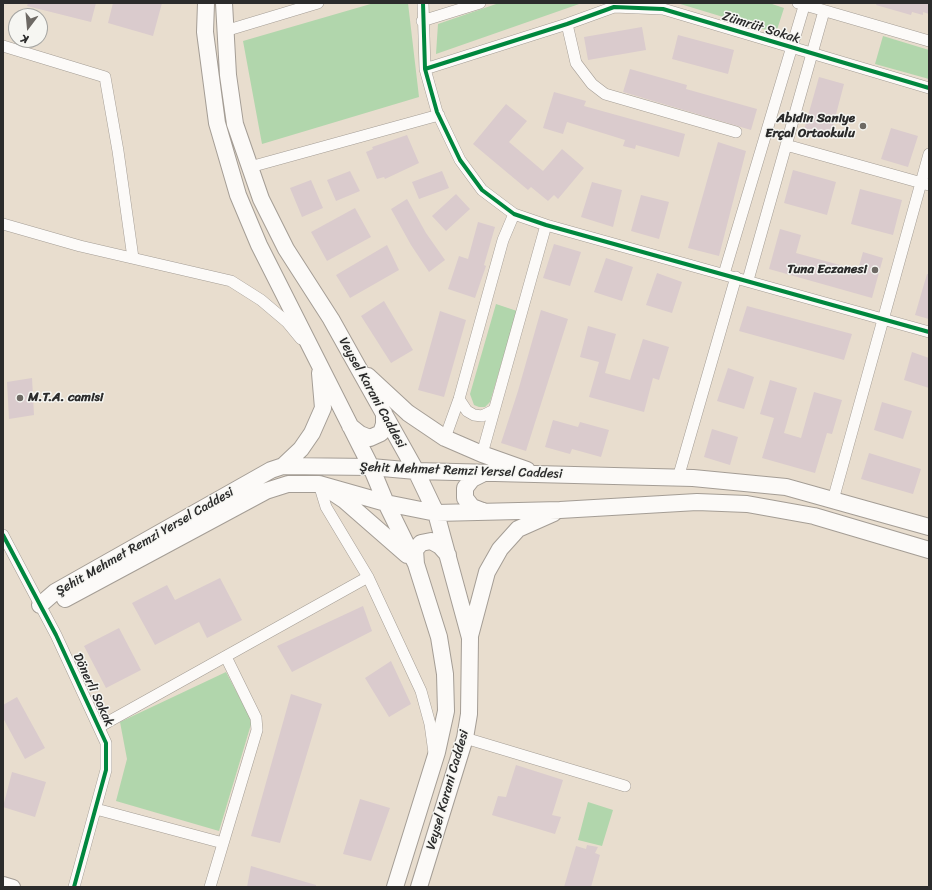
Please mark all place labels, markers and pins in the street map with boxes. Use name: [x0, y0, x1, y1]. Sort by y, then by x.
place label: Abidin Saniye Erçal Ortaokulu: [765, 111, 855, 142]
marker: Abidin Saniye Erçal Ortaokulu: [858, 121, 868, 131]
place label: Tuna Eczanesi: [787, 262, 867, 278]
marker: Tuna Eczanesi: [870, 265, 880, 275]
place label: M.T.A. camisi: [28, 390, 103, 406]
marker: M.T.A. camisi: [15, 393, 25, 403]

